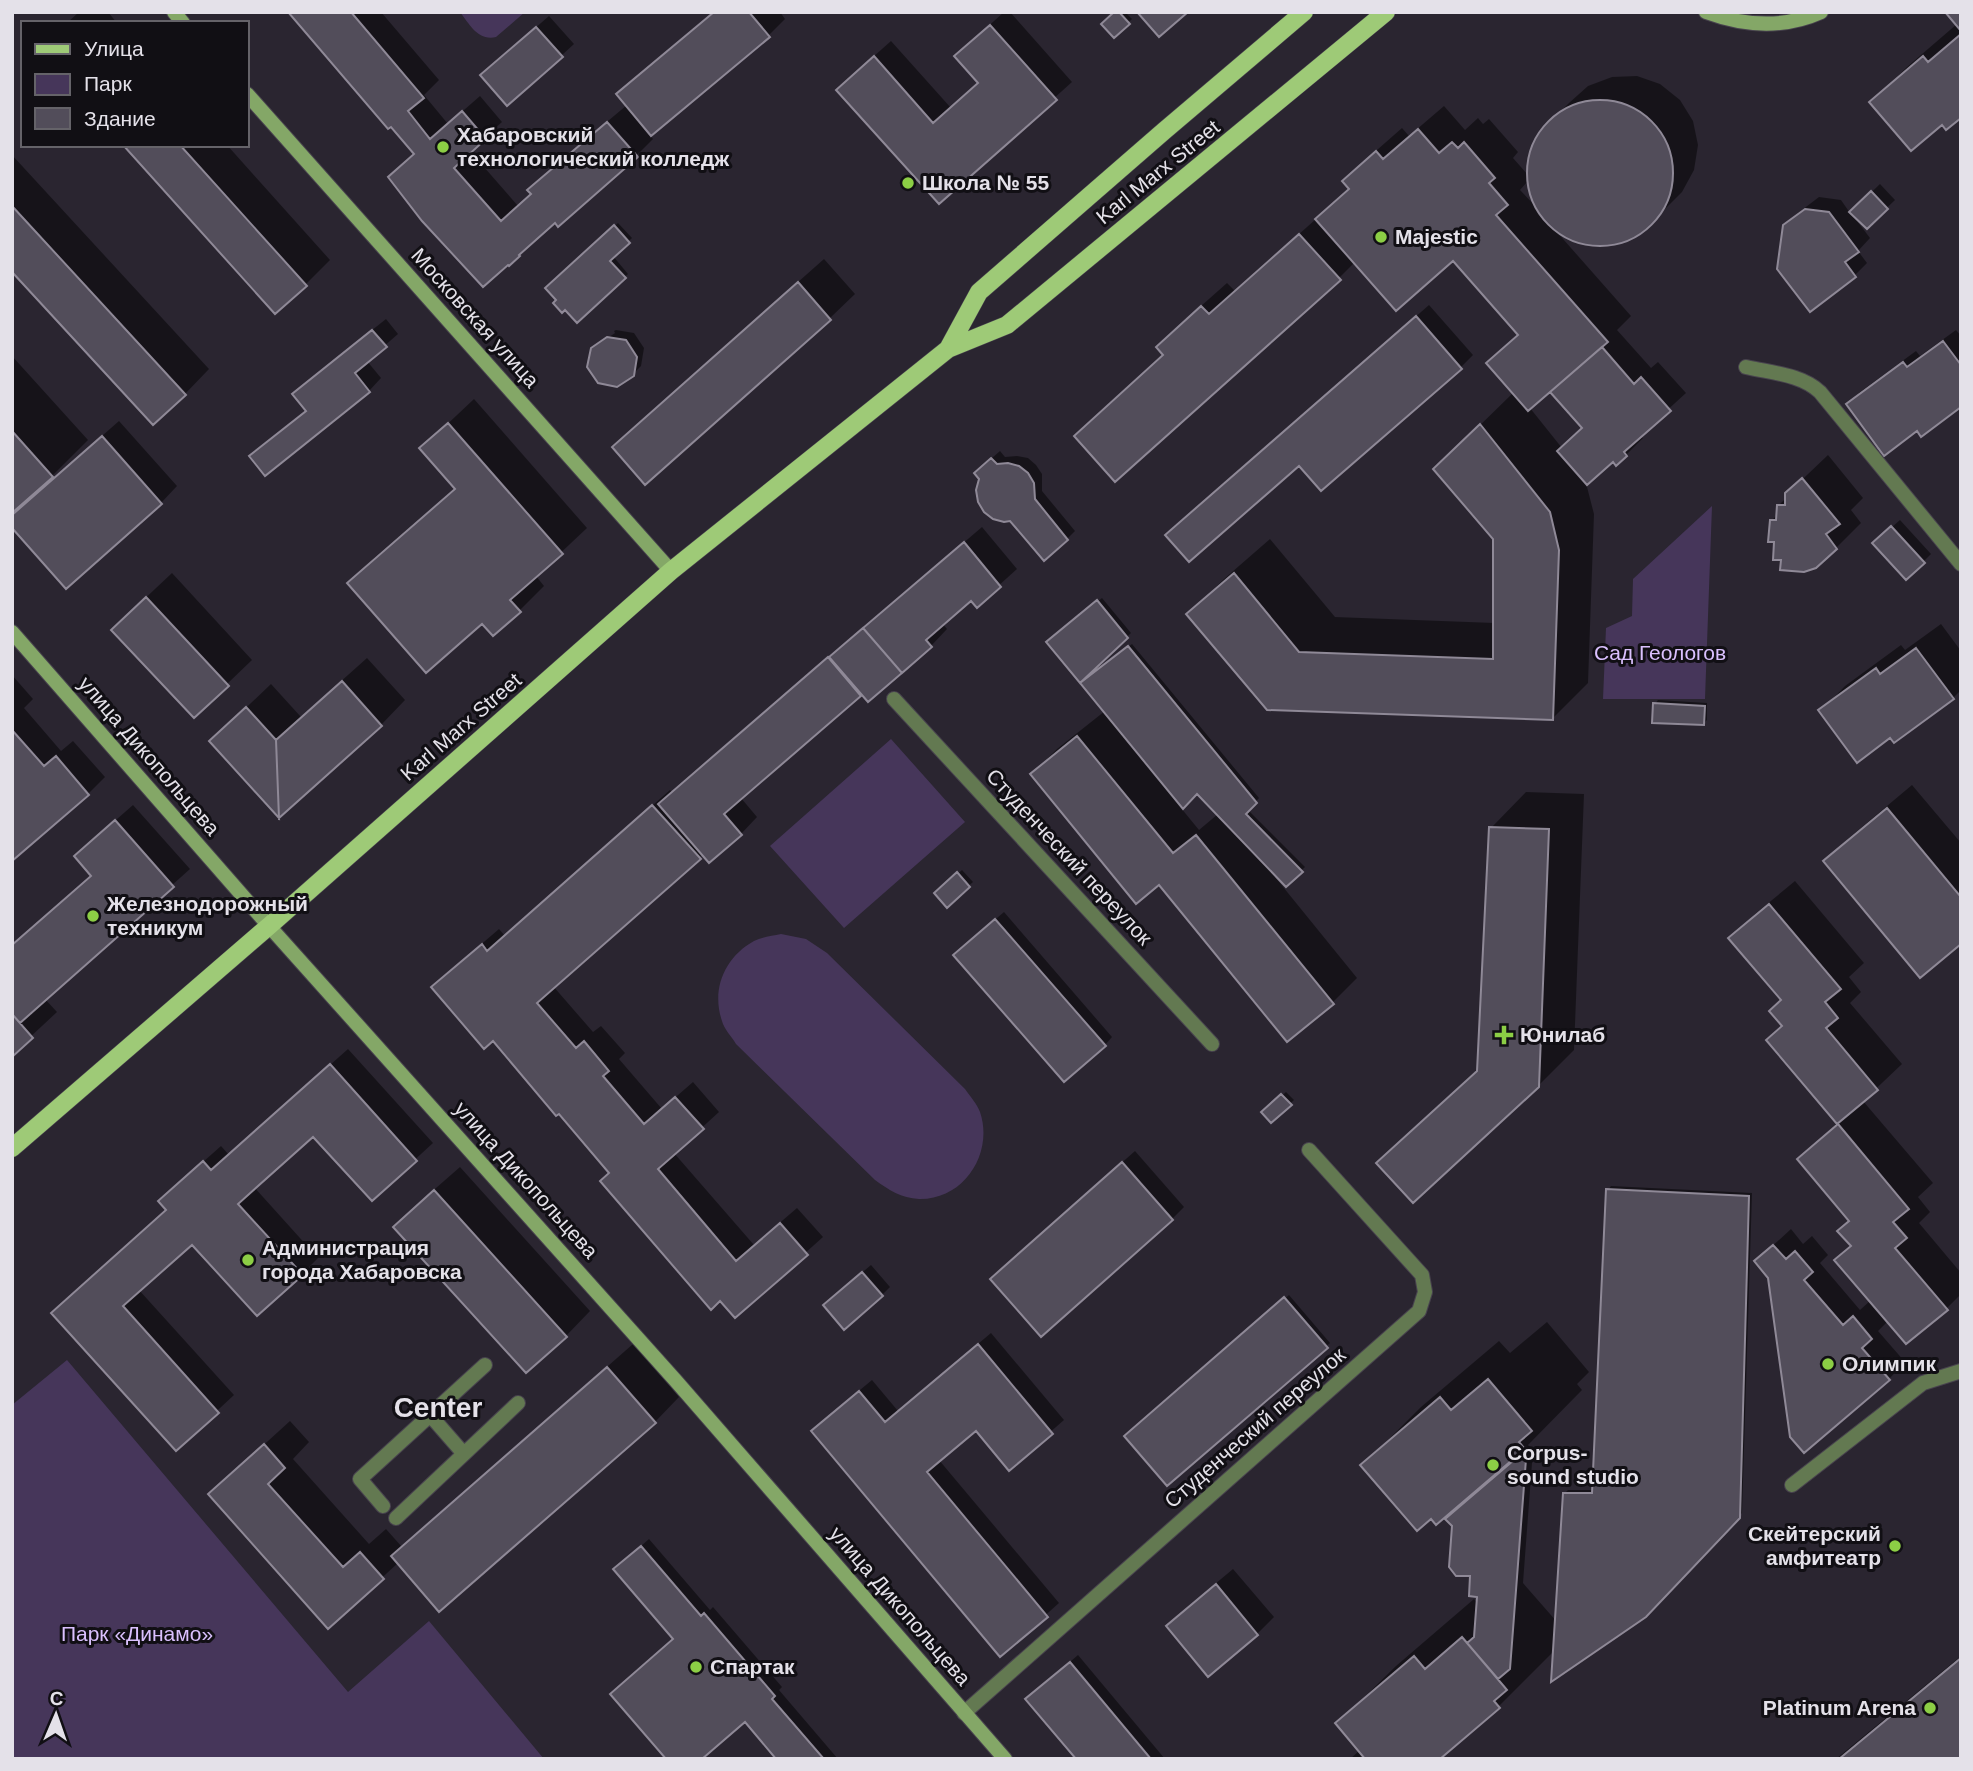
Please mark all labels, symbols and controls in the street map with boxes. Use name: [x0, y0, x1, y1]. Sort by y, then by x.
legend: [21, 21, 248, 147]
text: Улица: [84, 37, 144, 60]
text: Парк: [84, 72, 132, 95]
text: Здание: [84, 107, 156, 130]
street label: Karl Marx Street: [1091, 115, 1224, 228]
place label: Хабаровский технологический колледж: [457, 123, 730, 170]
marker: Хабаровский технологический колледж: [435, 139, 451, 155]
place label: Школа № 55: [922, 171, 1049, 194]
marker: Школа № 55: [900, 175, 916, 191]
place label: Majestic: [1395, 225, 1478, 248]
marker: Majestic: [1373, 229, 1389, 245]
street label: Московская улица: [407, 244, 544, 392]
park label: Сад Геологов: [1594, 641, 1726, 664]
street label: Karl Marx Street: [396, 668, 526, 785]
street label: улица Дикопольцева: [74, 672, 225, 840]
street label: Студенческий переулок: [982, 764, 1157, 950]
place label: Железнодорожный техникум: [106, 892, 308, 939]
marker: Железнодорожный техникум: [85, 908, 101, 924]
place label: Юнилаб: [1520, 1023, 1605, 1046]
marker: Юнилаб: [1494, 1025, 1514, 1045]
street label: улица Дикопольцева: [450, 1097, 603, 1263]
place label: Администрация города Хабаровска: [262, 1236, 462, 1283]
marker: Администрация города Хабаровска: [240, 1252, 256, 1268]
street label: Студенческий переулок: [1160, 1342, 1350, 1512]
place label: Олимпик: [1842, 1352, 1936, 1375]
marker: Олимпик: [1820, 1356, 1836, 1372]
district label: Center: [394, 1392, 482, 1423]
place label: Corpus- sound studio: [1507, 1441, 1639, 1488]
marker: Corpus- sound studio: [1485, 1457, 1501, 1473]
street label: улица Дикопольцева: [825, 1522, 976, 1690]
place label: Скейтерский амфитеатр: [1748, 1522, 1881, 1569]
marker: Скейтерский амфитеатр: [1887, 1538, 1903, 1554]
park label: Парк «Динамо»: [61, 1622, 213, 1645]
place label: Спартак: [710, 1655, 795, 1678]
marker: Спартак: [688, 1659, 704, 1675]
north arrow: [21, 1680, 91, 1750]
text: С: [49, 1688, 64, 1709]
place label: Platinum Arena: [1763, 1696, 1916, 1719]
marker: Platinum Arena: [1922, 1700, 1938, 1716]

